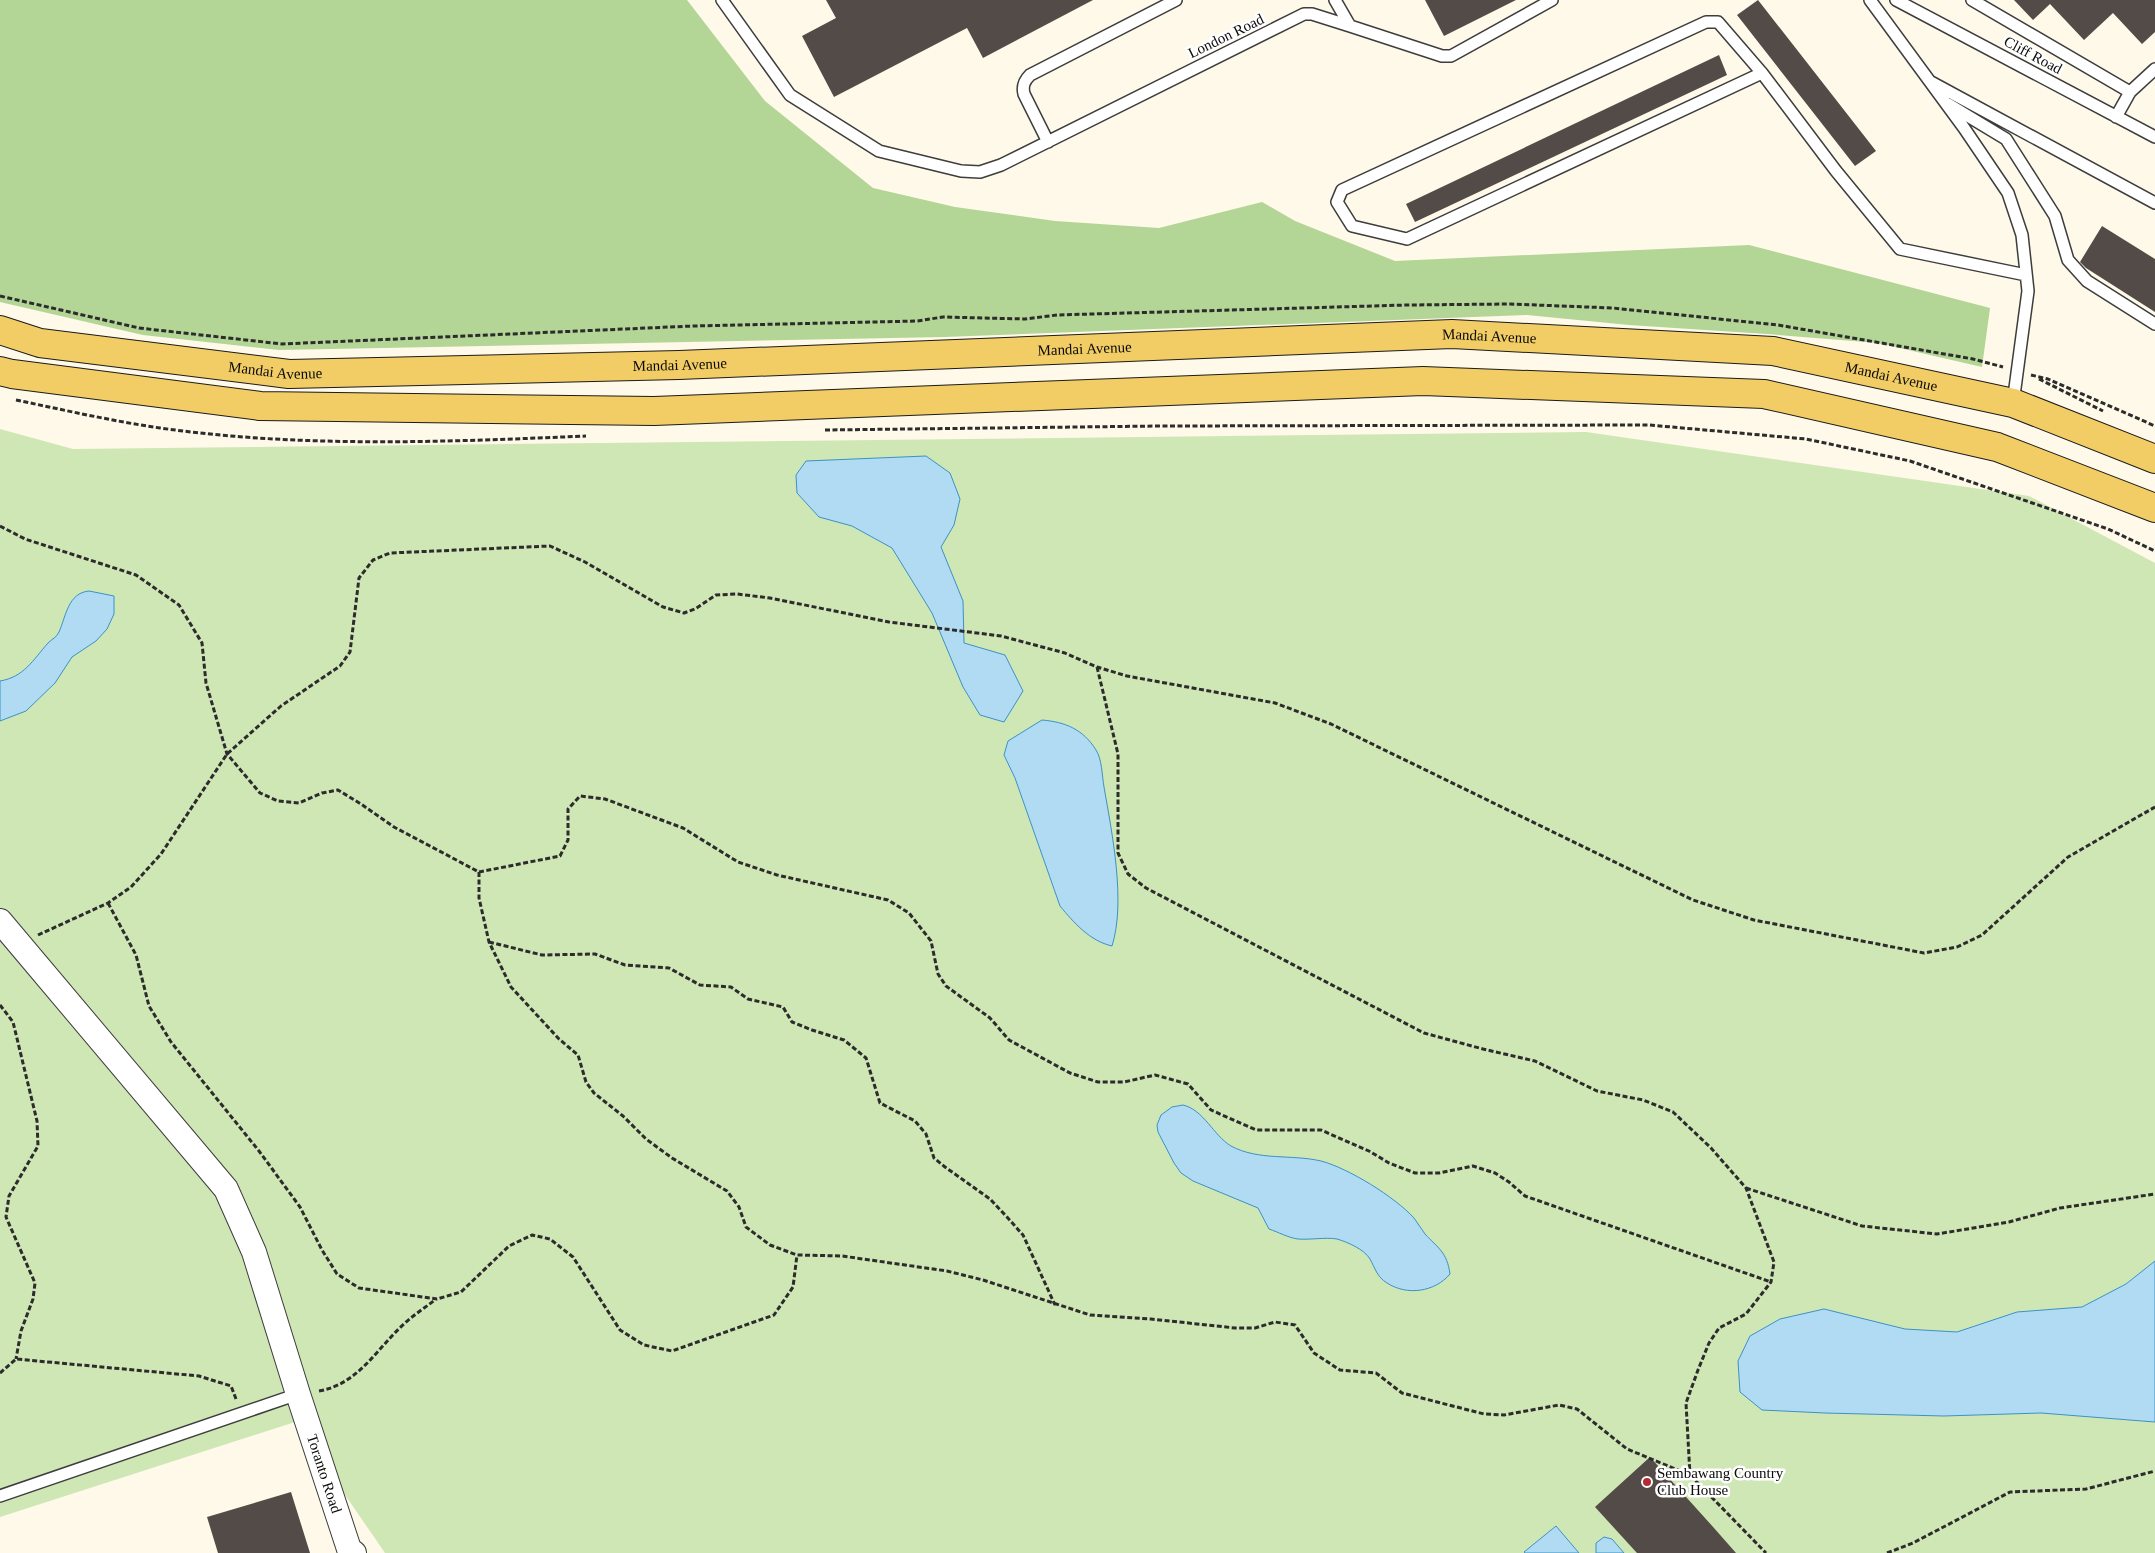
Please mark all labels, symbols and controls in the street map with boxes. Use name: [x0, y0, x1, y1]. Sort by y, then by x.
street label: London Road: [1186, 11, 1267, 61]
street label: Cliff Road: [2001, 33, 2065, 77]
street label: Mandai Avenue: [1442, 326, 1537, 346]
street label: Mandai Avenue: [1037, 339, 1132, 359]
street label: Mandai Avenue: [633, 355, 728, 374]
street label: Mandai Avenue: [227, 359, 323, 382]
street label: Mandai Avenue: [1843, 359, 1939, 394]
street label: Toranto Road: [304, 1432, 345, 1516]
place label: Sembawang Country Club House: [1657, 1465, 1784, 1498]
marker: Sembawang Country Club House: [1641, 1476, 1653, 1488]

